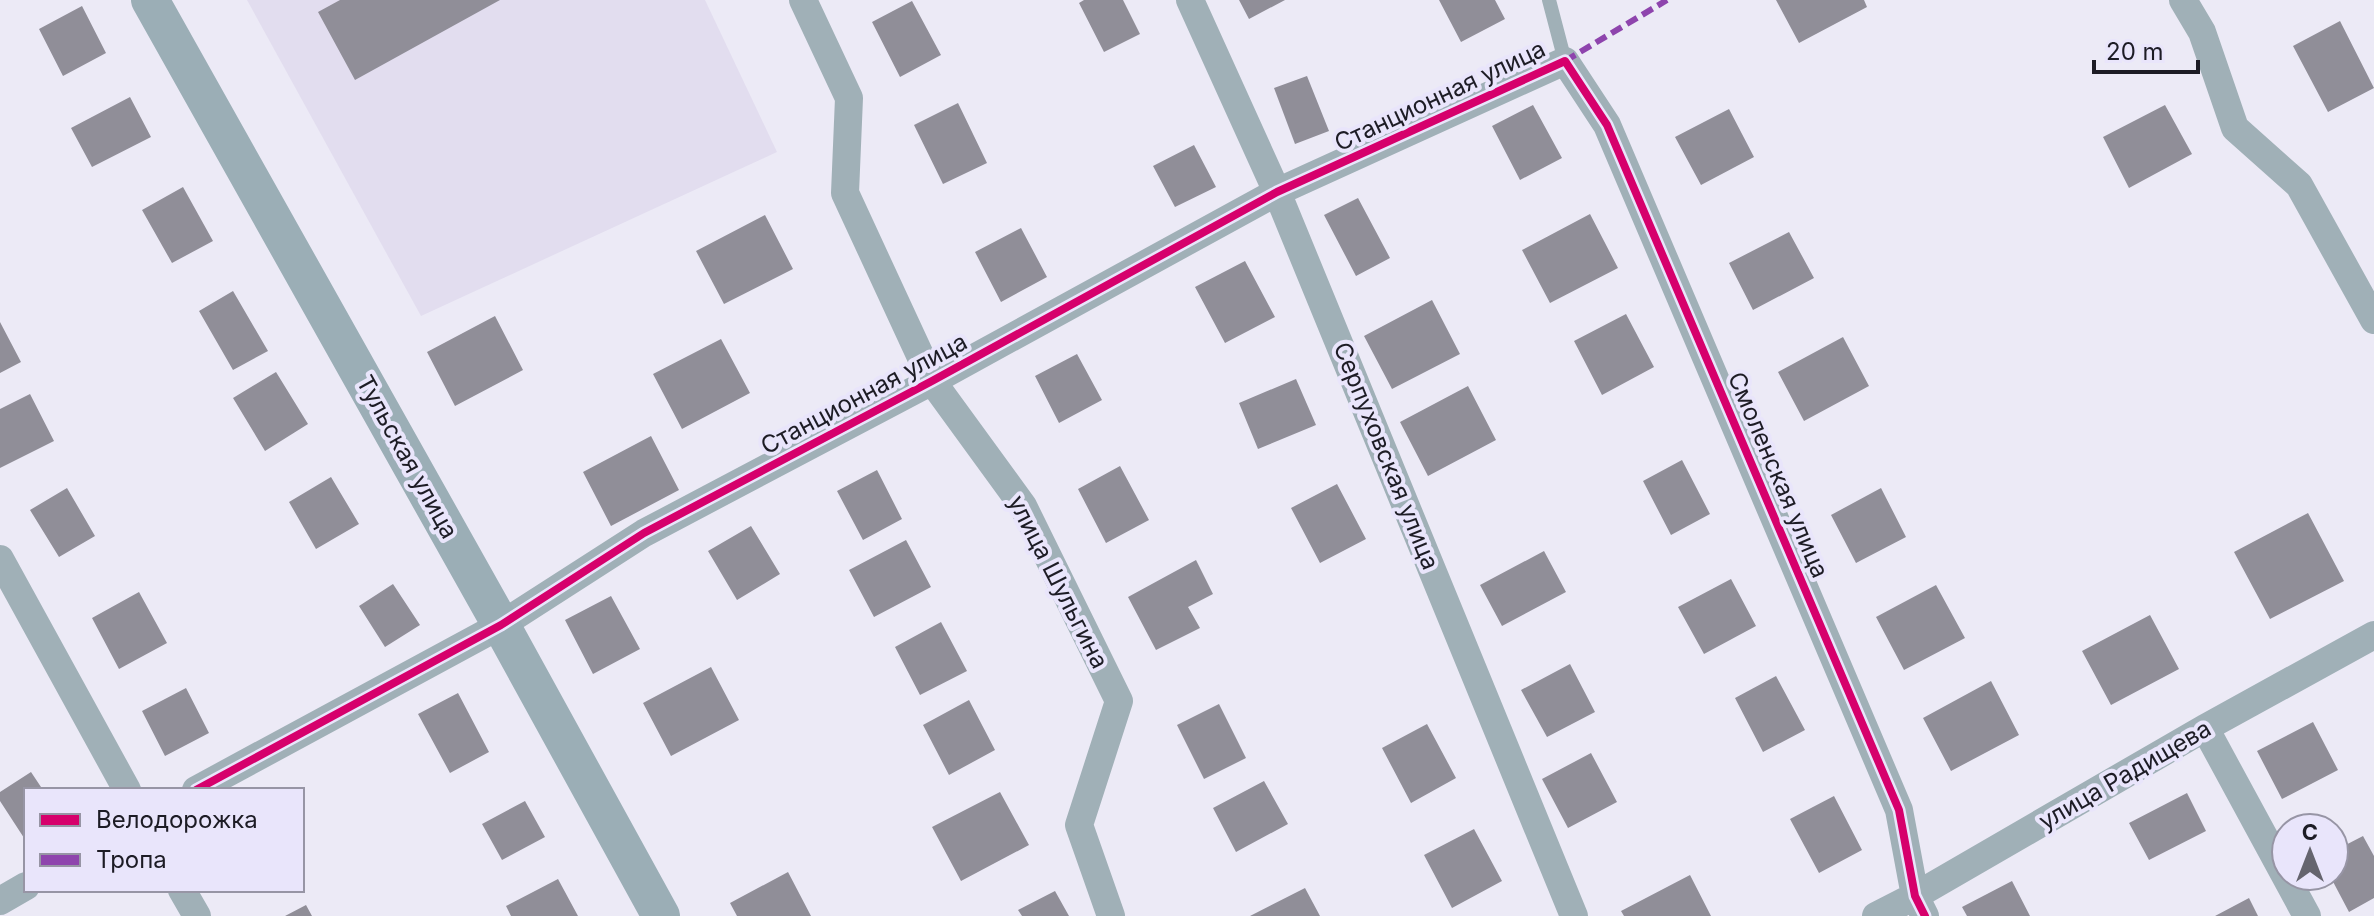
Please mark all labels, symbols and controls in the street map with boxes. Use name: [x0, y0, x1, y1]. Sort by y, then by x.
scale bar: [2094, 24, 2198, 74]
street label: Станционная улица: [1330, 34, 1550, 157]
text: 20 m: [2106, 37, 2164, 66]
street label: Станционная улица: [756, 327, 972, 460]
street label: Серпуховская улица: [1328, 338, 1445, 574]
street label: Смоленская улица: [1722, 367, 1835, 582]
street label: Тульская улица: [351, 370, 464, 543]
street label: улица Шульгина: [1002, 490, 1115, 673]
street label: улица Радищева: [2034, 714, 2216, 836]
legend: [24, 788, 304, 892]
text: Велодорожка: [96, 805, 258, 834]
north arrow: [2270, 812, 2350, 892]
text: С: [2302, 819, 2318, 845]
text: Тропа: [96, 845, 167, 874]

